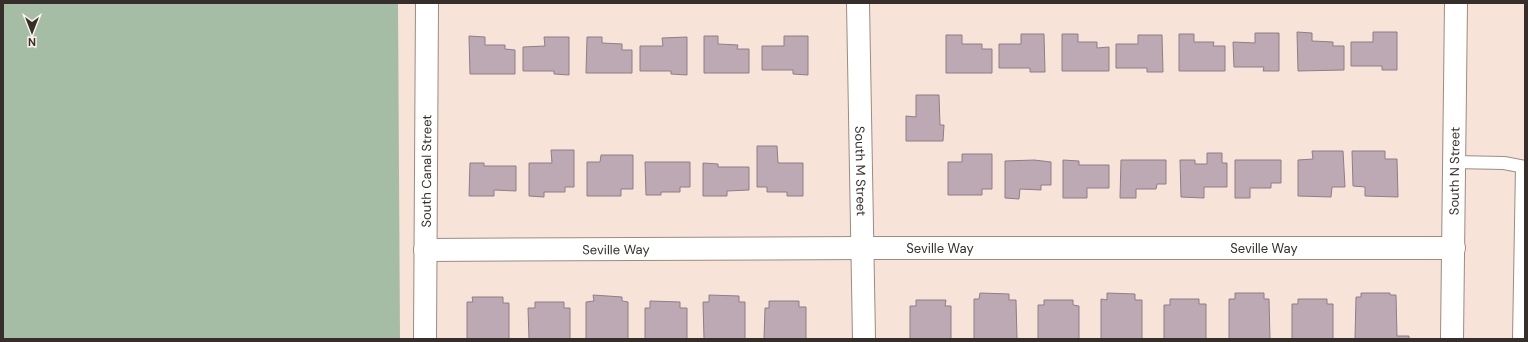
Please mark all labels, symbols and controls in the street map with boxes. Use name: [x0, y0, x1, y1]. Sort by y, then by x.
north arrow: [12, 12, 52, 52]
text: N: [28, 35, 36, 49]
street label: South Canal Street: [418, 114, 435, 228]
street label: South M Street: [851, 126, 870, 216]
street label: South N Street: [1445, 127, 1464, 215]
street label: Seville Way: [906, 240, 974, 257]
street label: Seville Way: [1230, 240, 1298, 257]
street label: Seville Way: [582, 241, 650, 258]

